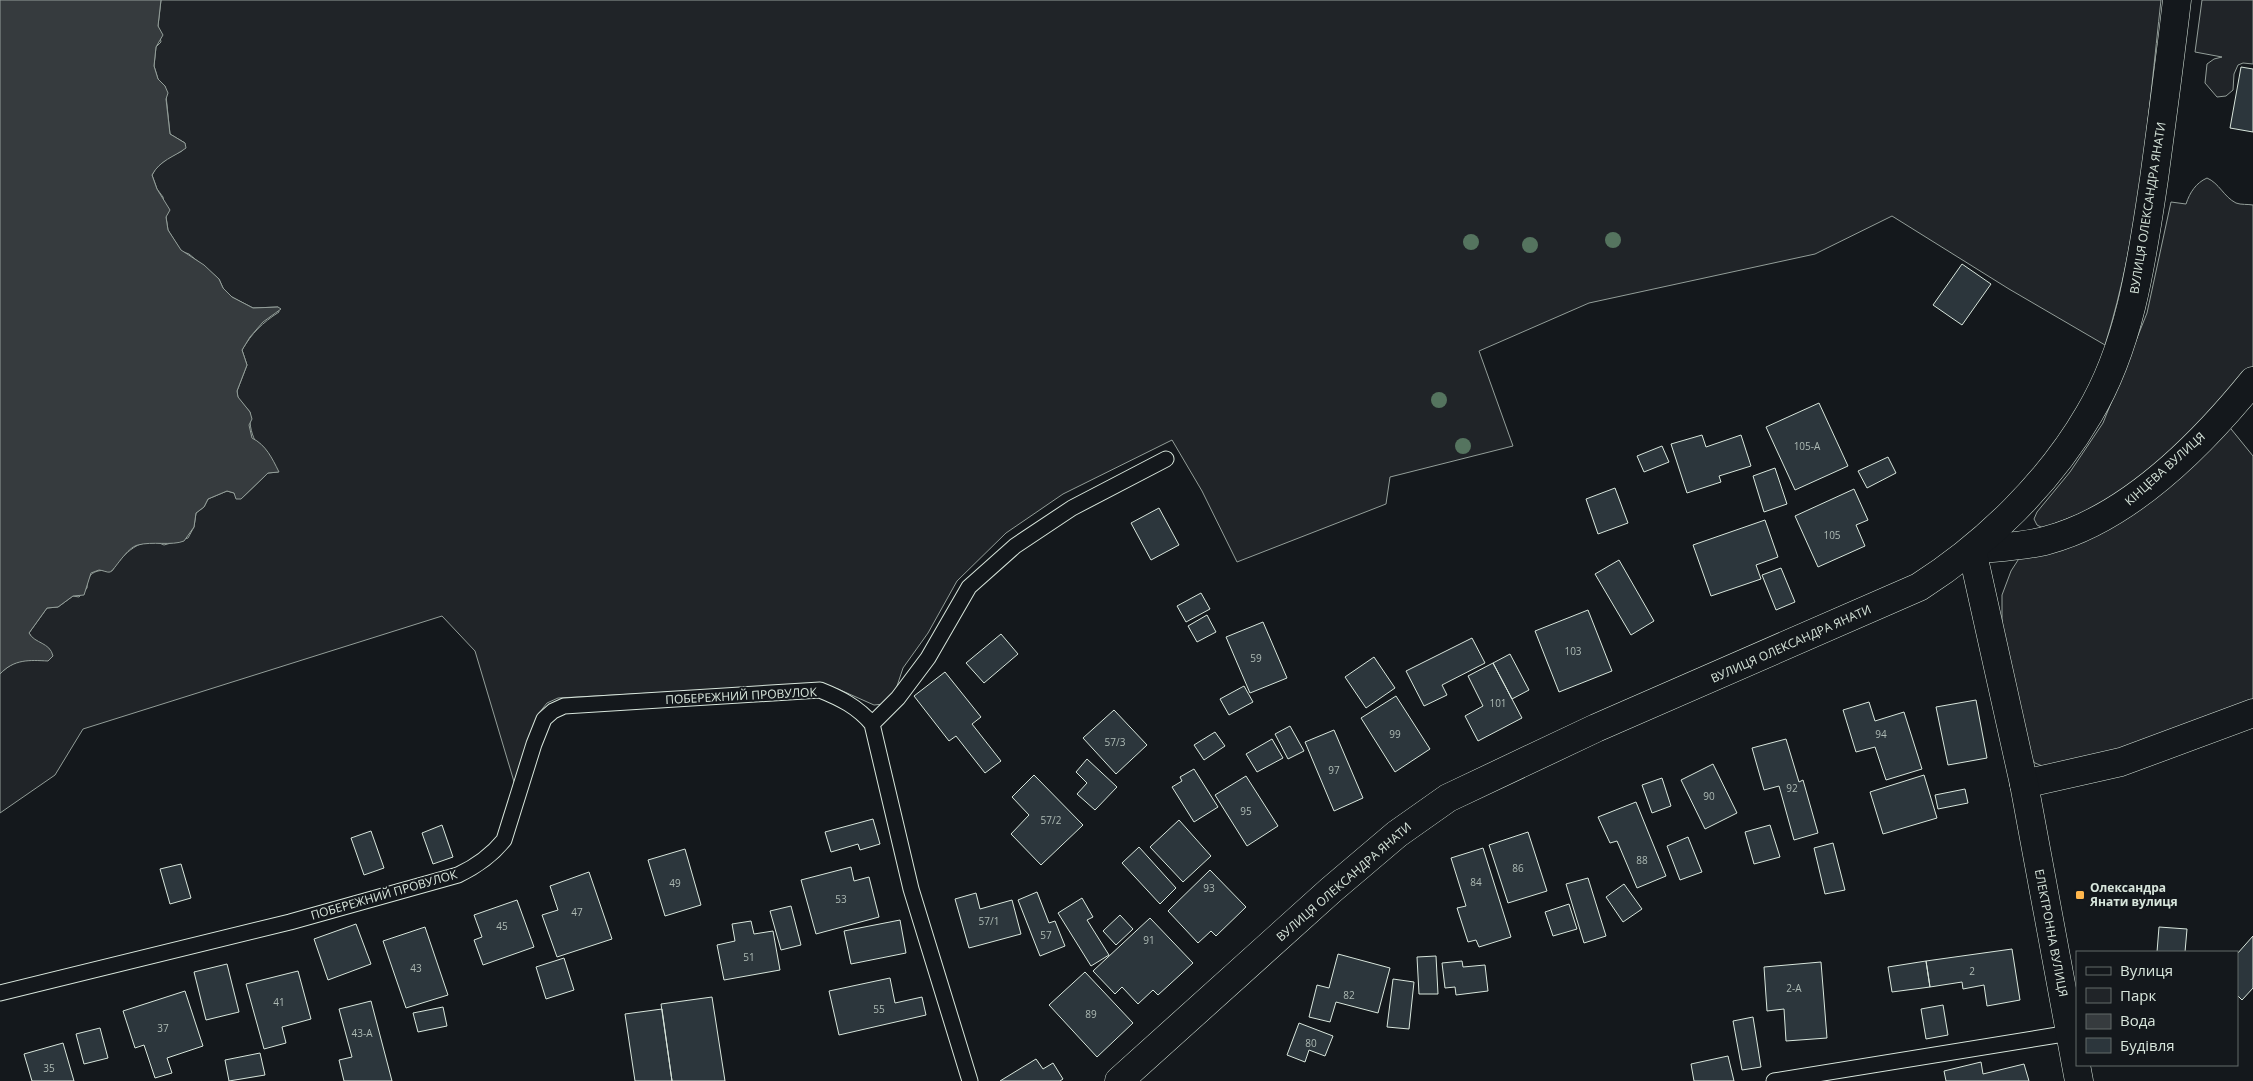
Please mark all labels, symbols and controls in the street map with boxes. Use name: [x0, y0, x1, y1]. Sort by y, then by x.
street label: ВУЛИЦЯ ОЛЕКСАНДРА ЯНАТИ: [2126, 121, 2170, 295]
street label: КІНЦЕВА ВУЛИЦЯ: [2121, 428, 2208, 509]
house number: 105-А: [1794, 439, 1821, 453]
house number: 105: [1823, 528, 1841, 542]
street label: ВУЛИЦЯ ОЛЕКСАНДРА ЯНАТИ: [1708, 600, 1874, 687]
house number: 103: [1564, 644, 1582, 658]
house number: 59: [1250, 651, 1262, 665]
street label: ПОБЕРЕЖНИЙ ПРОВУЛОК: [665, 683, 818, 708]
house number: 101: [1489, 696, 1507, 710]
house number: 99: [1389, 727, 1401, 741]
house number: 94: [1875, 727, 1887, 741]
house number: 57/3: [1105, 735, 1126, 749]
house number: 97: [1328, 763, 1340, 777]
house number: 92: [1786, 781, 1798, 795]
house number: 90: [1703, 789, 1715, 803]
house number: 95: [1240, 804, 1252, 818]
house number: 57/2: [1041, 813, 1062, 827]
street label: ВУЛИЦЯ ОЛЕКСАНДРА ЯНАТИ: [1272, 818, 1415, 945]
house number: 88: [1636, 853, 1648, 867]
house number: 86: [1512, 861, 1524, 875]
street label: ПОБЕРЕЖНИЙ ПРОВУЛОК: [309, 865, 460, 924]
street label: ЕЛЕКТРОННА ВУЛИЦЯ: [2031, 868, 2072, 998]
house number: 84: [1470, 875, 1482, 889]
house number: 49: [669, 876, 681, 890]
place label: Олександра Янати вулиця: [2089, 879, 2178, 910]
house number: 93: [1203, 881, 1215, 895]
marker: Олександра Янати вулиця: [2074, 889, 2086, 901]
house number: 53: [835, 892, 847, 906]
house number: 47: [571, 905, 583, 919]
house number: 57/1: [979, 914, 999, 928]
house number: 45: [496, 919, 508, 933]
house number: 57: [1040, 928, 1052, 942]
house number: 91: [1143, 933, 1155, 947]
house number: 51: [743, 950, 755, 964]
legend: [2076, 951, 2238, 1066]
text: Вулиця: [2120, 960, 2173, 980]
house number: 43: [410, 961, 422, 975]
house number: 2: [1969, 964, 1975, 978]
house number: 2-А: [1786, 981, 1802, 995]
text: Парк: [2120, 985, 2156, 1005]
house number: 82: [1343, 988, 1355, 1002]
house number: 41: [273, 995, 285, 1009]
house number: 55: [873, 1002, 885, 1016]
house number: 89: [1085, 1007, 1097, 1021]
text: Вода: [2120, 1010, 2156, 1030]
house number: 37: [157, 1021, 169, 1035]
house number: 43-А: [352, 1026, 373, 1040]
text: Будівля: [2120, 1035, 2175, 1055]
house number: 80: [1305, 1036, 1317, 1050]
house number: 35: [43, 1061, 55, 1075]

